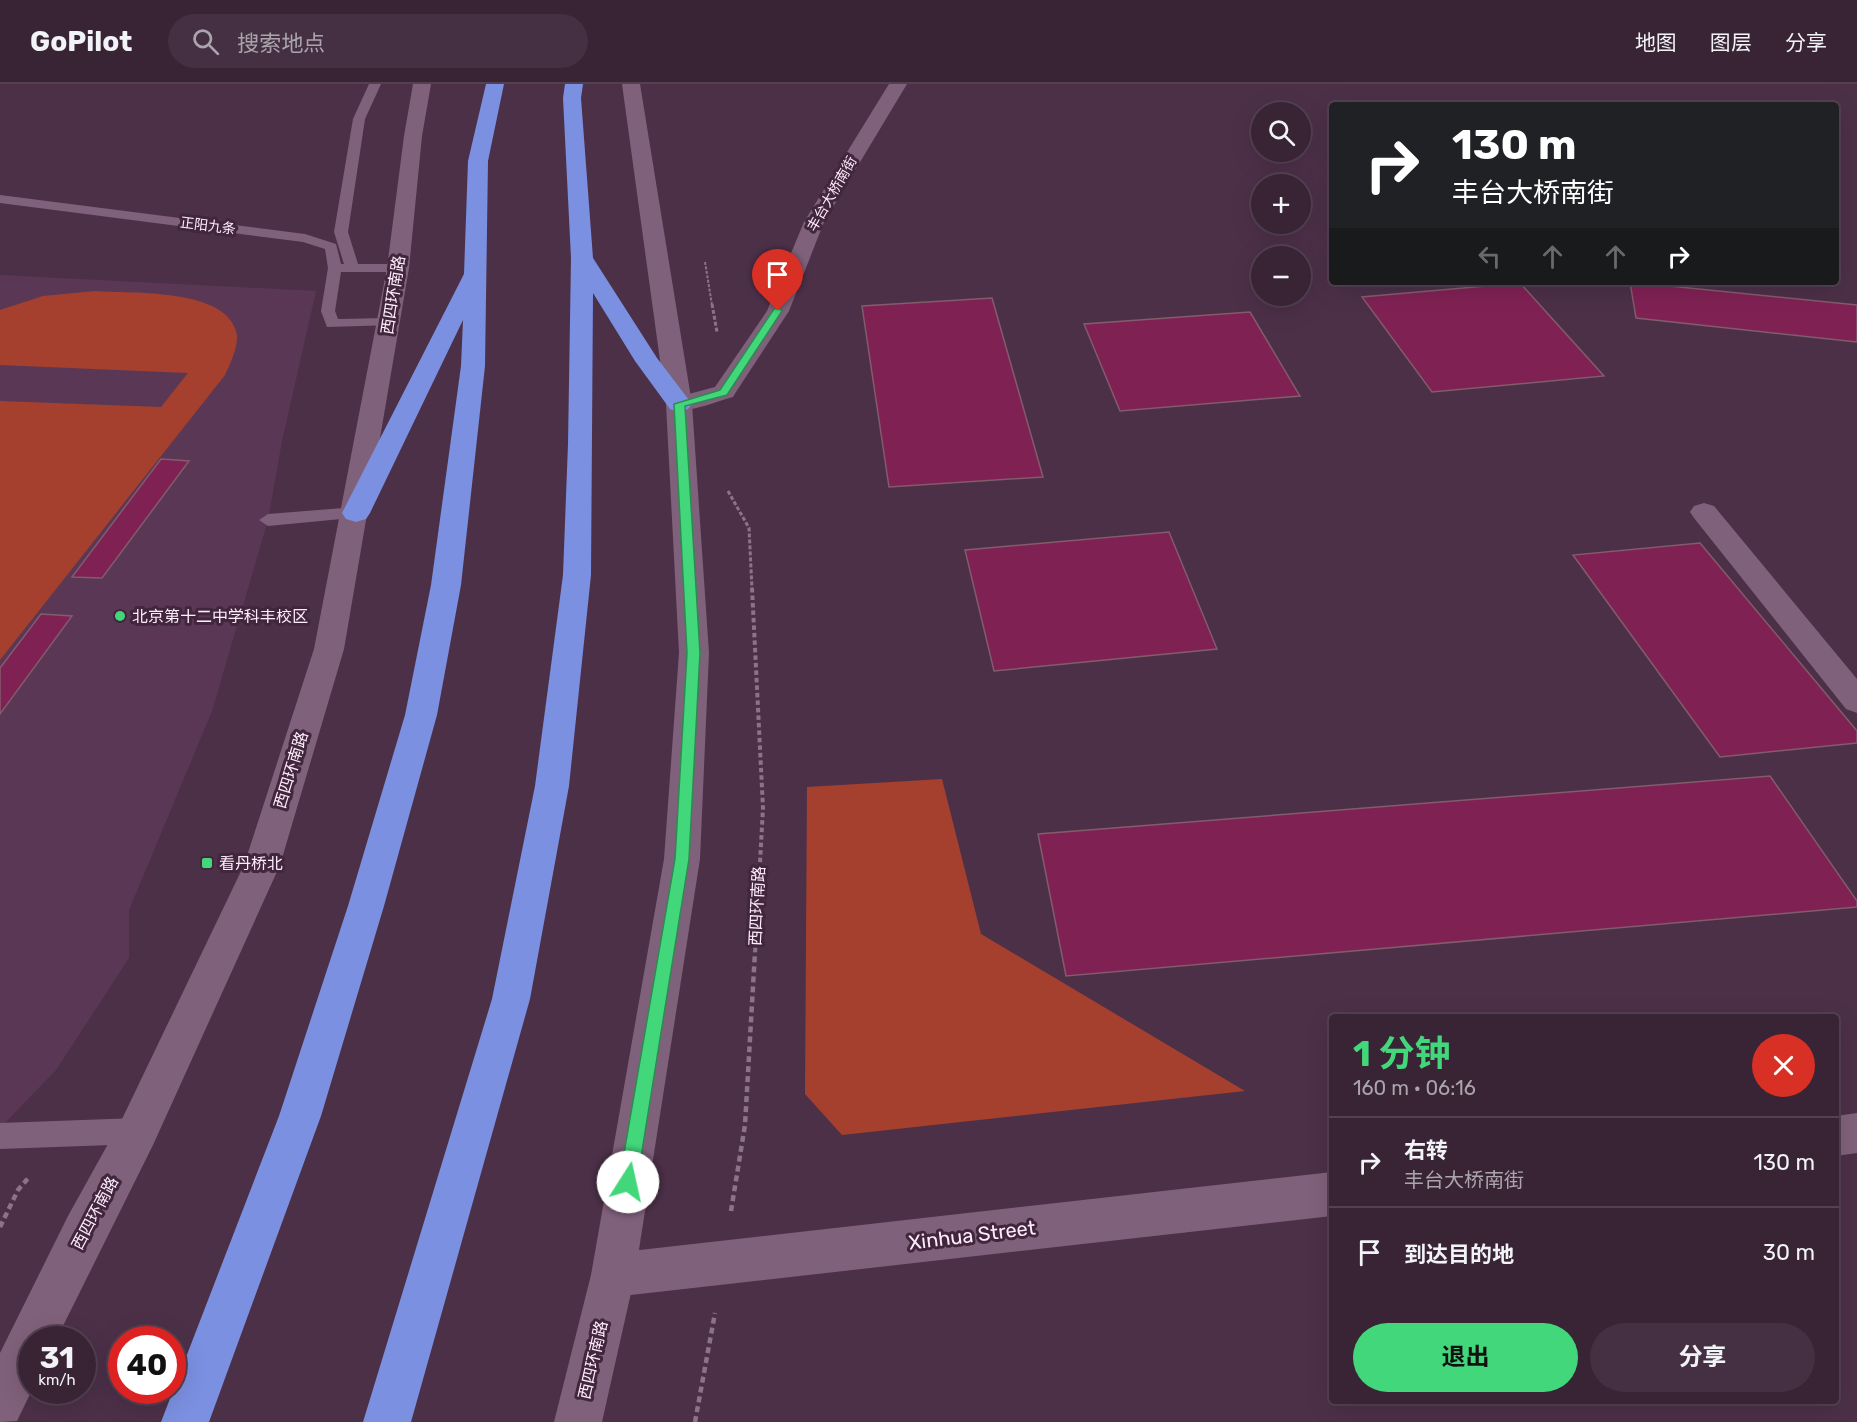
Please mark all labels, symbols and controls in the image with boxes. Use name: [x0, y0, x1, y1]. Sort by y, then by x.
search box: [168, 14, 588, 68]
text: GoPilot: [30, 25, 132, 58]
icon: search: [189, 25, 222, 58]
text: 搜索地点: [237, 30, 325, 57]
text: 地图: [1635, 30, 1677, 55]
text: 图层: [1710, 30, 1752, 55]
text: 分享: [1785, 30, 1827, 55]
map controls: [1251, 102, 1311, 306]
button: search: [1251, 102, 1311, 162]
text: 130 m: [1452, 120, 1577, 170]
icon: right: [1353, 126, 1431, 204]
street label: 丰台大桥南街: [804, 153, 860, 235]
button: +: [1251, 174, 1311, 234]
text: 丰台大桥南街: [1452, 177, 1614, 209]
street label: 正阳九条: [179, 214, 237, 238]
icon: left: [1473, 240, 1506, 273]
icon: ahead: [1536, 240, 1569, 273]
icon: ahead: [1599, 240, 1632, 273]
icon: right: [1662, 240, 1695, 273]
button: −: [1251, 246, 1311, 306]
pin: [752, 249, 803, 311]
street label: 西四环南路: [377, 254, 409, 336]
icon: arrive: [761, 258, 794, 291]
place label: 北京第十二中学科丰校区: [132, 607, 308, 626]
marker: 北京第十二中学科丰校区: [113, 609, 127, 623]
street label: 西四环南路: [270, 729, 312, 811]
place label: 看丹桥北: [219, 854, 283, 873]
marker: 看丹桥北: [200, 856, 214, 870]
street label: 西四环南路: [745, 866, 769, 946]
text: 1 分钟: [1353, 1032, 1451, 1075]
button: close: [1752, 1034, 1815, 1097]
text: 160 m · 06:16: [1353, 1076, 1476, 1100]
text: 右转: [1404, 1137, 1448, 1164]
icon: right: [1353, 1146, 1386, 1179]
text: 130 m: [1753, 1149, 1815, 1176]
position arrow: [596, 1150, 660, 1214]
text: 丰台大桥南街: [1404, 1168, 1524, 1192]
street label: 西四环南路: [68, 1173, 122, 1253]
street label: Xinhua Street: [907, 1215, 1037, 1255]
icon: arrive: [1353, 1236, 1386, 1269]
text: 30 m: [1763, 1239, 1815, 1266]
text: 到达目的地: [1404, 1241, 1514, 1268]
street label: 西四环南路: [575, 1319, 611, 1401]
button: 退出: [1353, 1323, 1578, 1392]
button: 分享: [1590, 1323, 1815, 1392]
speed limit sign: 40: [108, 1326, 186, 1404]
text: 31: [40, 1340, 74, 1376]
text: km/h: [38, 1371, 76, 1389]

